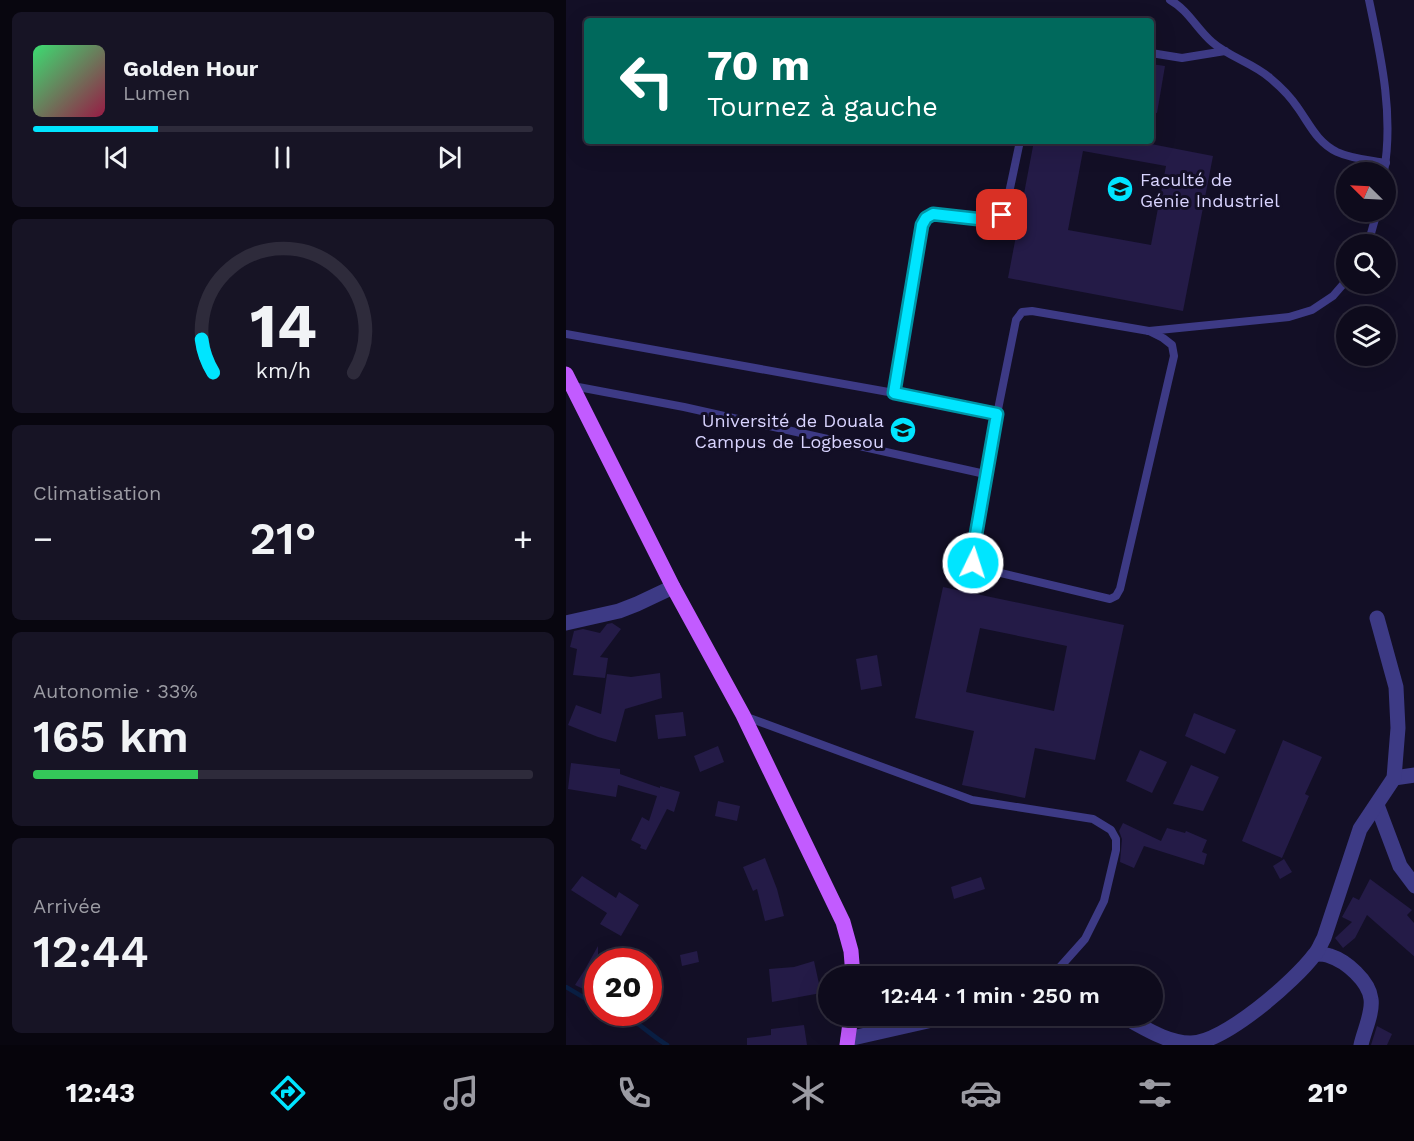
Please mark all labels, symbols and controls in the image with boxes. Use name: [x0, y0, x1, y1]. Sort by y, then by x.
text: 70 m: [707, 41, 810, 90]
icon: left: [608, 42, 686, 120]
text: Golden Hour: [123, 56, 258, 81]
text: Lumen: [123, 81, 190, 105]
text: Tournez à gauche: [707, 91, 938, 123]
icon: previous: [100, 141, 133, 174]
icon: pause: [266, 141, 299, 174]
icon: next: [433, 141, 466, 174]
north arrow: [1336, 162, 1396, 222]
map controls: [1336, 162, 1396, 366]
place label: Faculté de Génie Industriel: [1140, 169, 1280, 211]
school or university icon: Faculté de Génie Industriel: [1105, 174, 1135, 204]
pin: [976, 189, 1027, 240]
icon: arrive: [985, 198, 1018, 231]
button: search: [1336, 234, 1396, 294]
text: 14: [249, 289, 317, 362]
button: layers: [1336, 306, 1396, 366]
text: km/h: [255, 358, 311, 383]
place label: Université de Douala Campus de Logbesou: [695, 410, 884, 452]
school or university icon: Université de Douala Campus de Logbesou: [888, 415, 918, 445]
text: Climatisation: [33, 481, 161, 505]
text: 21°: [249, 512, 317, 565]
text: −: [33, 519, 53, 558]
text: +: [513, 519, 533, 558]
position arrow: [941, 531, 1005, 595]
text: Autonomie · 33%: [33, 679, 198, 703]
text: 165 km: [33, 710, 189, 763]
text: Arrivée: [33, 894, 101, 918]
text: 12:44: [33, 925, 149, 978]
speed limit sign: 20: [584, 948, 662, 1026]
text: 12:44 · 1 min · 250 m: [881, 983, 1100, 1008]
icon: directions: [267, 1072, 309, 1114]
icon: music: [440, 1072, 482, 1114]
icon: phone: [613, 1072, 655, 1114]
icon: climate: [787, 1072, 829, 1114]
icon: car: [960, 1072, 1002, 1114]
icon: filters: [1134, 1072, 1176, 1114]
text: 12:43: [66, 1077, 135, 1109]
text: 21°: [1307, 1077, 1348, 1109]

